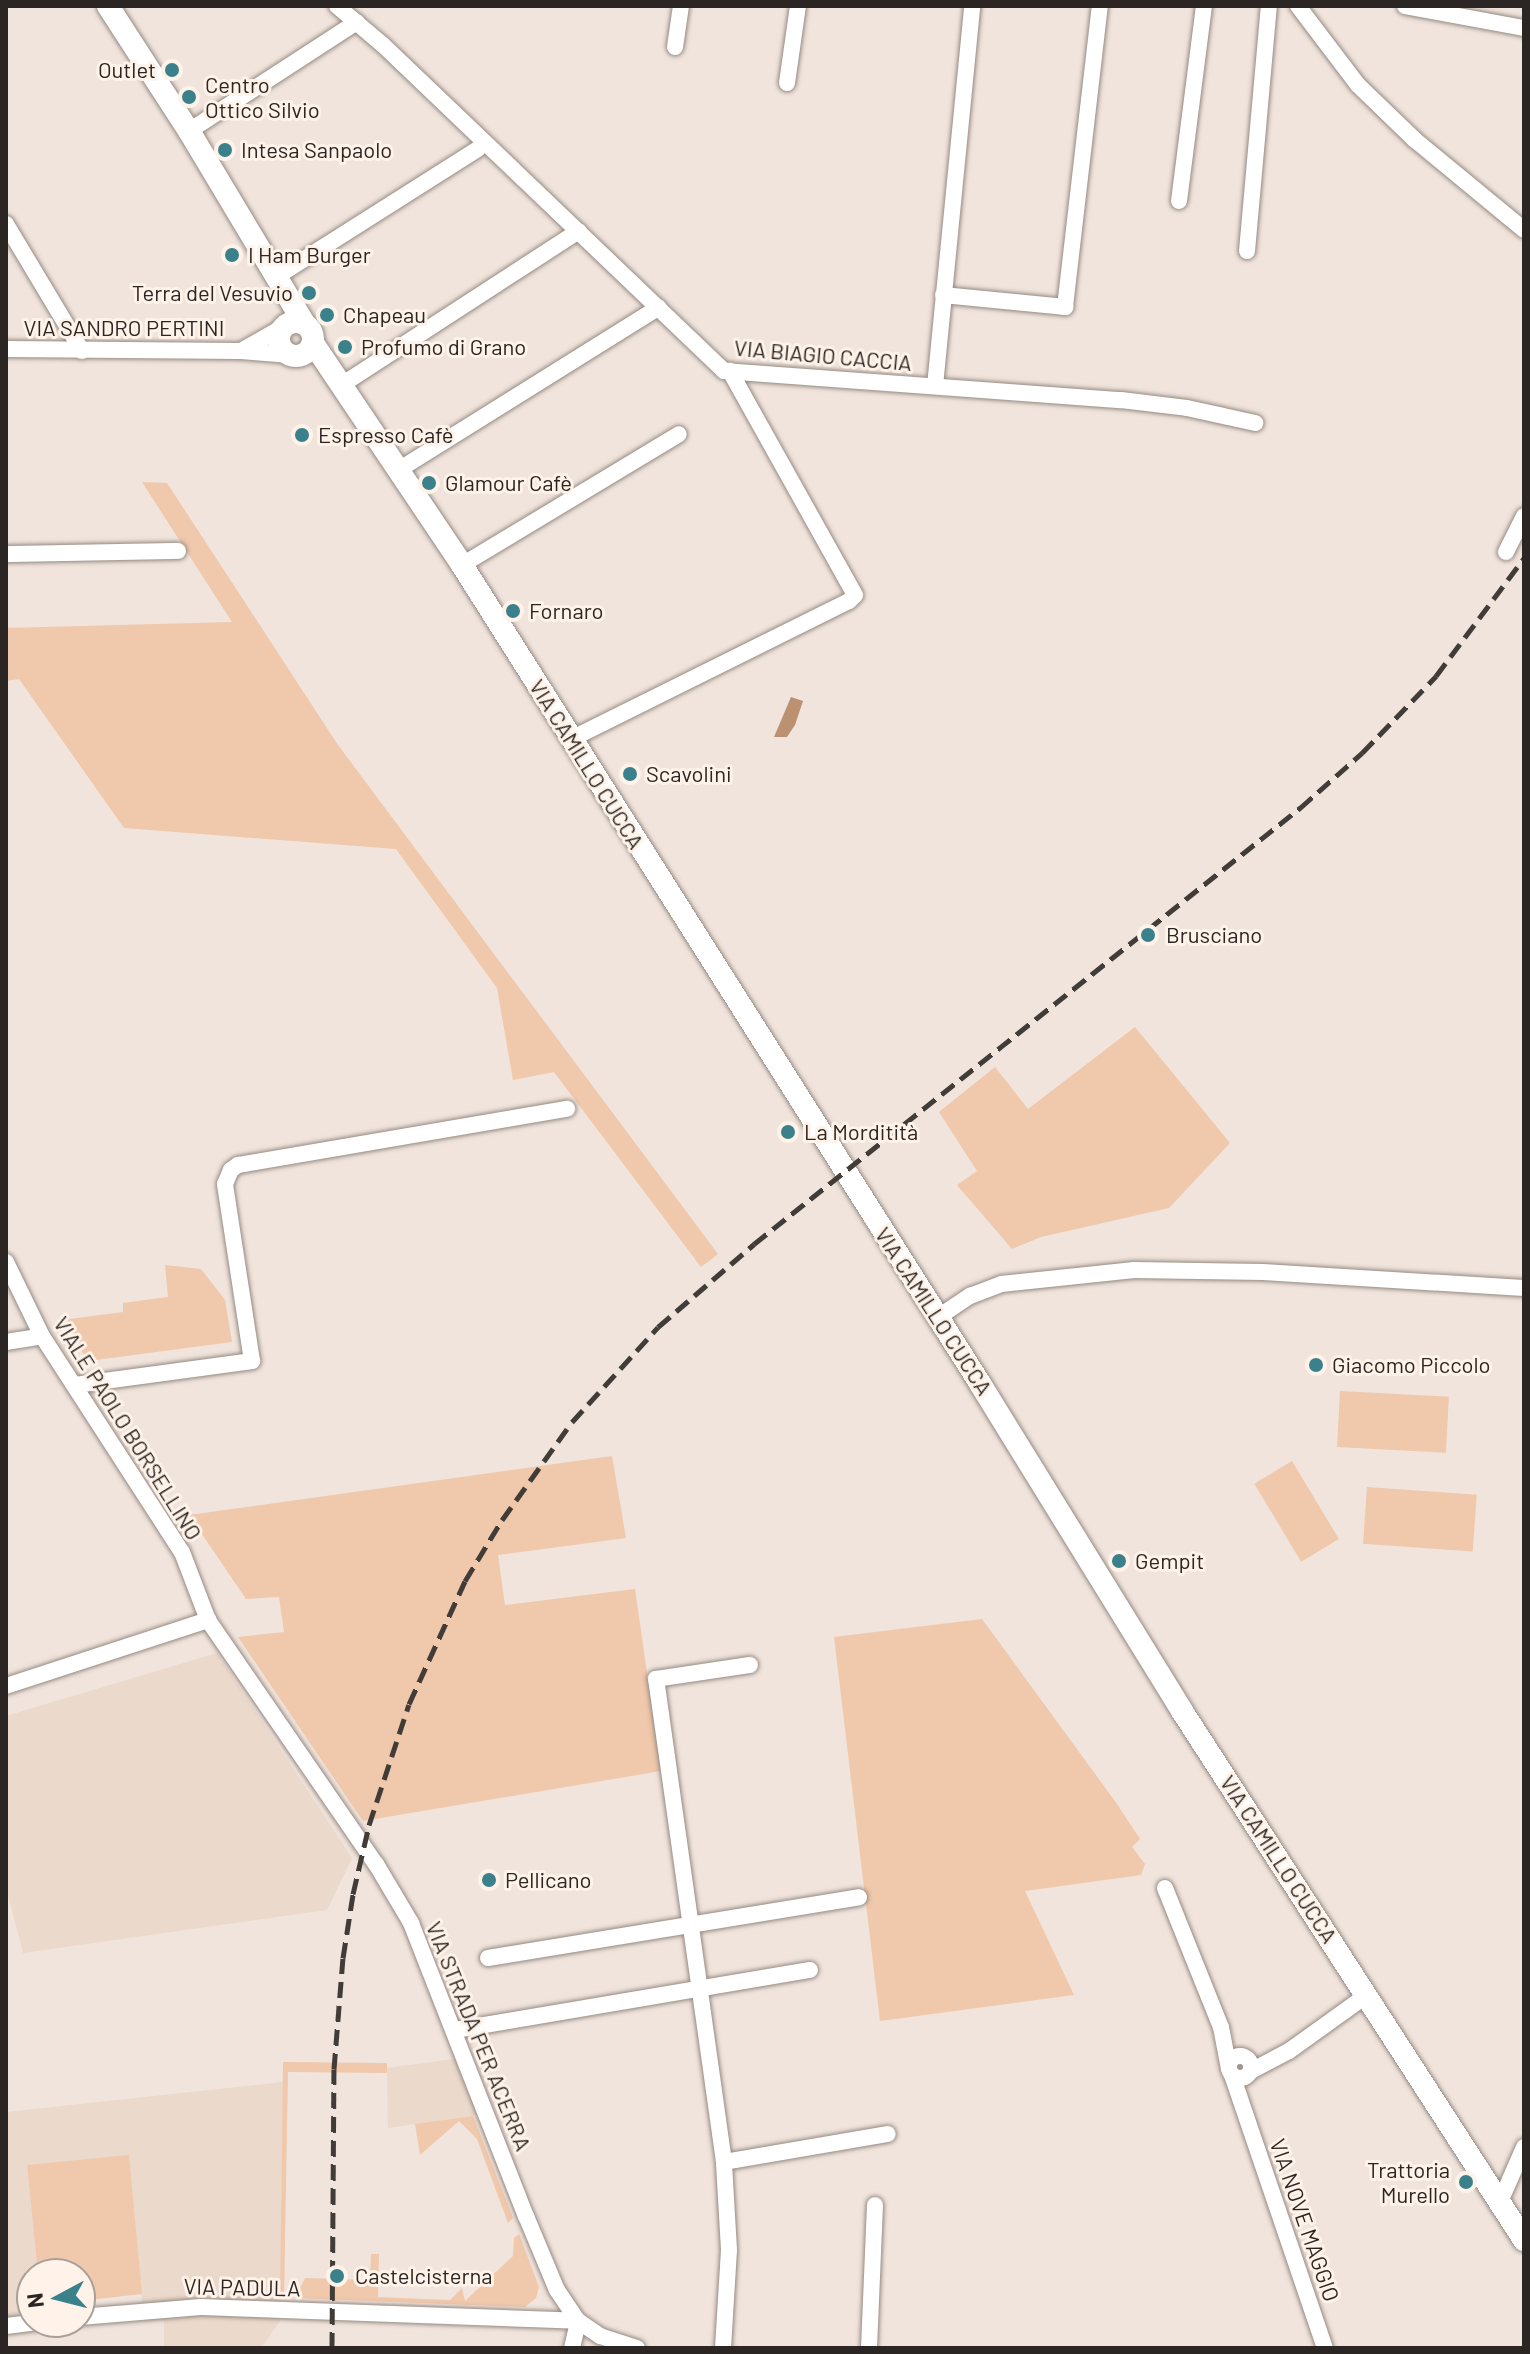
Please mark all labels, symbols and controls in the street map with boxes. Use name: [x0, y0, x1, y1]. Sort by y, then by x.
place label: Outlet: [98, 57, 156, 83]
marker: Outlet: [163, 61, 181, 79]
place label: Centro Ottico Silvio: [205, 71, 320, 122]
marker: Centro Ottico Silvio: [180, 88, 198, 106]
place label: Intesa Sanpaolo: [241, 137, 392, 163]
marker: Intesa Sanpaolo: [216, 141, 234, 159]
place label: I Ham Burger: [248, 242, 371, 268]
marker: I Ham Burger: [223, 246, 241, 264]
place label: Terra del Vesuvio: [132, 280, 293, 306]
marker: Terra del Vesuvio: [300, 284, 318, 302]
place label: Chapeau: [343, 302, 426, 328]
marker: Chapeau: [318, 306, 336, 324]
street label: VIA SANDRO PERTINI: [24, 315, 224, 341]
place label: Profumo di Grano: [361, 334, 526, 360]
street label: VIA BIAGIO CACCIA: [733, 334, 913, 376]
marker: Profumo di Grano: [336, 338, 354, 356]
place label: Espresso Cafè: [318, 422, 454, 448]
marker: Espresso Cafè: [293, 426, 311, 444]
place label: Glamour Cafè: [445, 470, 572, 496]
marker: Glamour Cafè: [420, 474, 438, 492]
place label: Fornaro: [529, 598, 604, 624]
marker: Fornaro: [504, 602, 522, 620]
street label: VIA CAMILLO CUCCA: [524, 674, 650, 854]
place label: Scavolini: [646, 761, 732, 787]
marker: Scavolini: [621, 765, 639, 783]
place label: Brusciano: [1166, 922, 1262, 948]
marker: Brusciano: [1137, 924, 1159, 946]
place label: La Morditità: [804, 1119, 918, 1145]
marker: La Morditità: [779, 1123, 797, 1141]
street label: VIA CAMILLO CUCCA: [870, 1222, 998, 1400]
street label: VIALE PAOLO BORSELLINO: [48, 1311, 208, 1545]
place label: Giacomo Piccolo: [1332, 1352, 1491, 1378]
marker: Giacomo Piccolo: [1307, 1356, 1325, 1374]
place label: Gempit: [1135, 1548, 1204, 1574]
marker: Gempit: [1110, 1552, 1128, 1570]
street label: VIA CAMILLO CUCCA: [1215, 1770, 1343, 1948]
place label: Pellicano: [505, 1867, 591, 1893]
marker: Pellicano: [480, 1871, 498, 1889]
street label: VIA STRADA PER ACERRA: [421, 1918, 537, 2154]
street label: VIA NOVE MAGGIO: [1265, 2135, 1345, 2305]
place label: Trattoria Murello: [1367, 2156, 1450, 2208]
marker: Trattoria Murello: [1457, 2173, 1475, 2191]
north arrow: [16, 2258, 96, 2338]
place label: Castelcisterna: [355, 2263, 493, 2289]
marker: Castelcisterna: [326, 2265, 348, 2287]
street label: VIA PADULA: [183, 2273, 301, 2301]
text: N: [20, 2292, 48, 2310]

